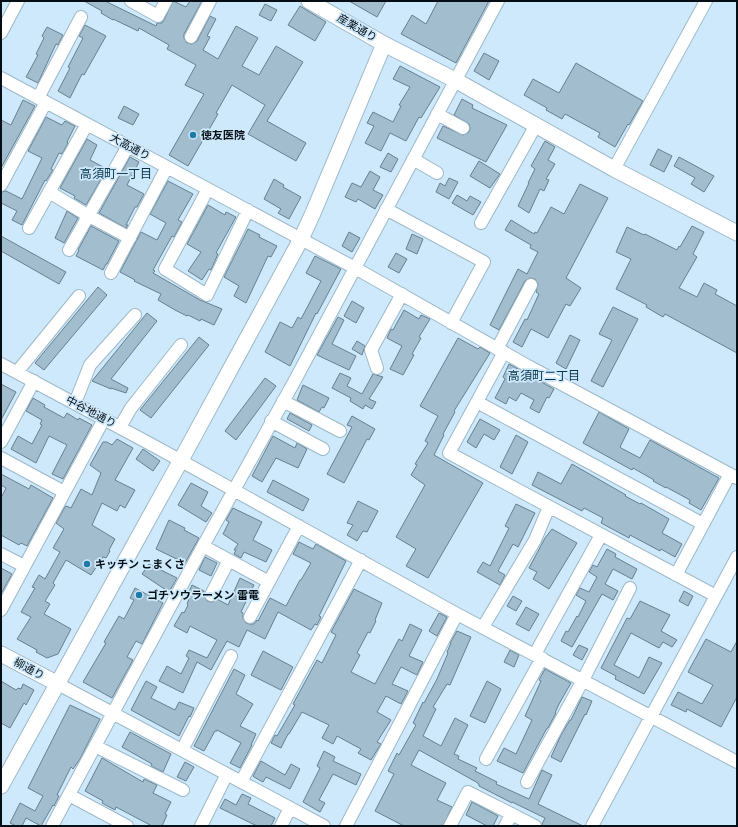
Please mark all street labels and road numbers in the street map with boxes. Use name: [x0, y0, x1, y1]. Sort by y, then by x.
street label: 産業通り: [334, 11, 380, 45]
street label: 大高通り: [107, 130, 153, 164]
street label: 中谷地通り: [63, 392, 119, 432]
street label: 柳通り: [11, 655, 47, 683]

